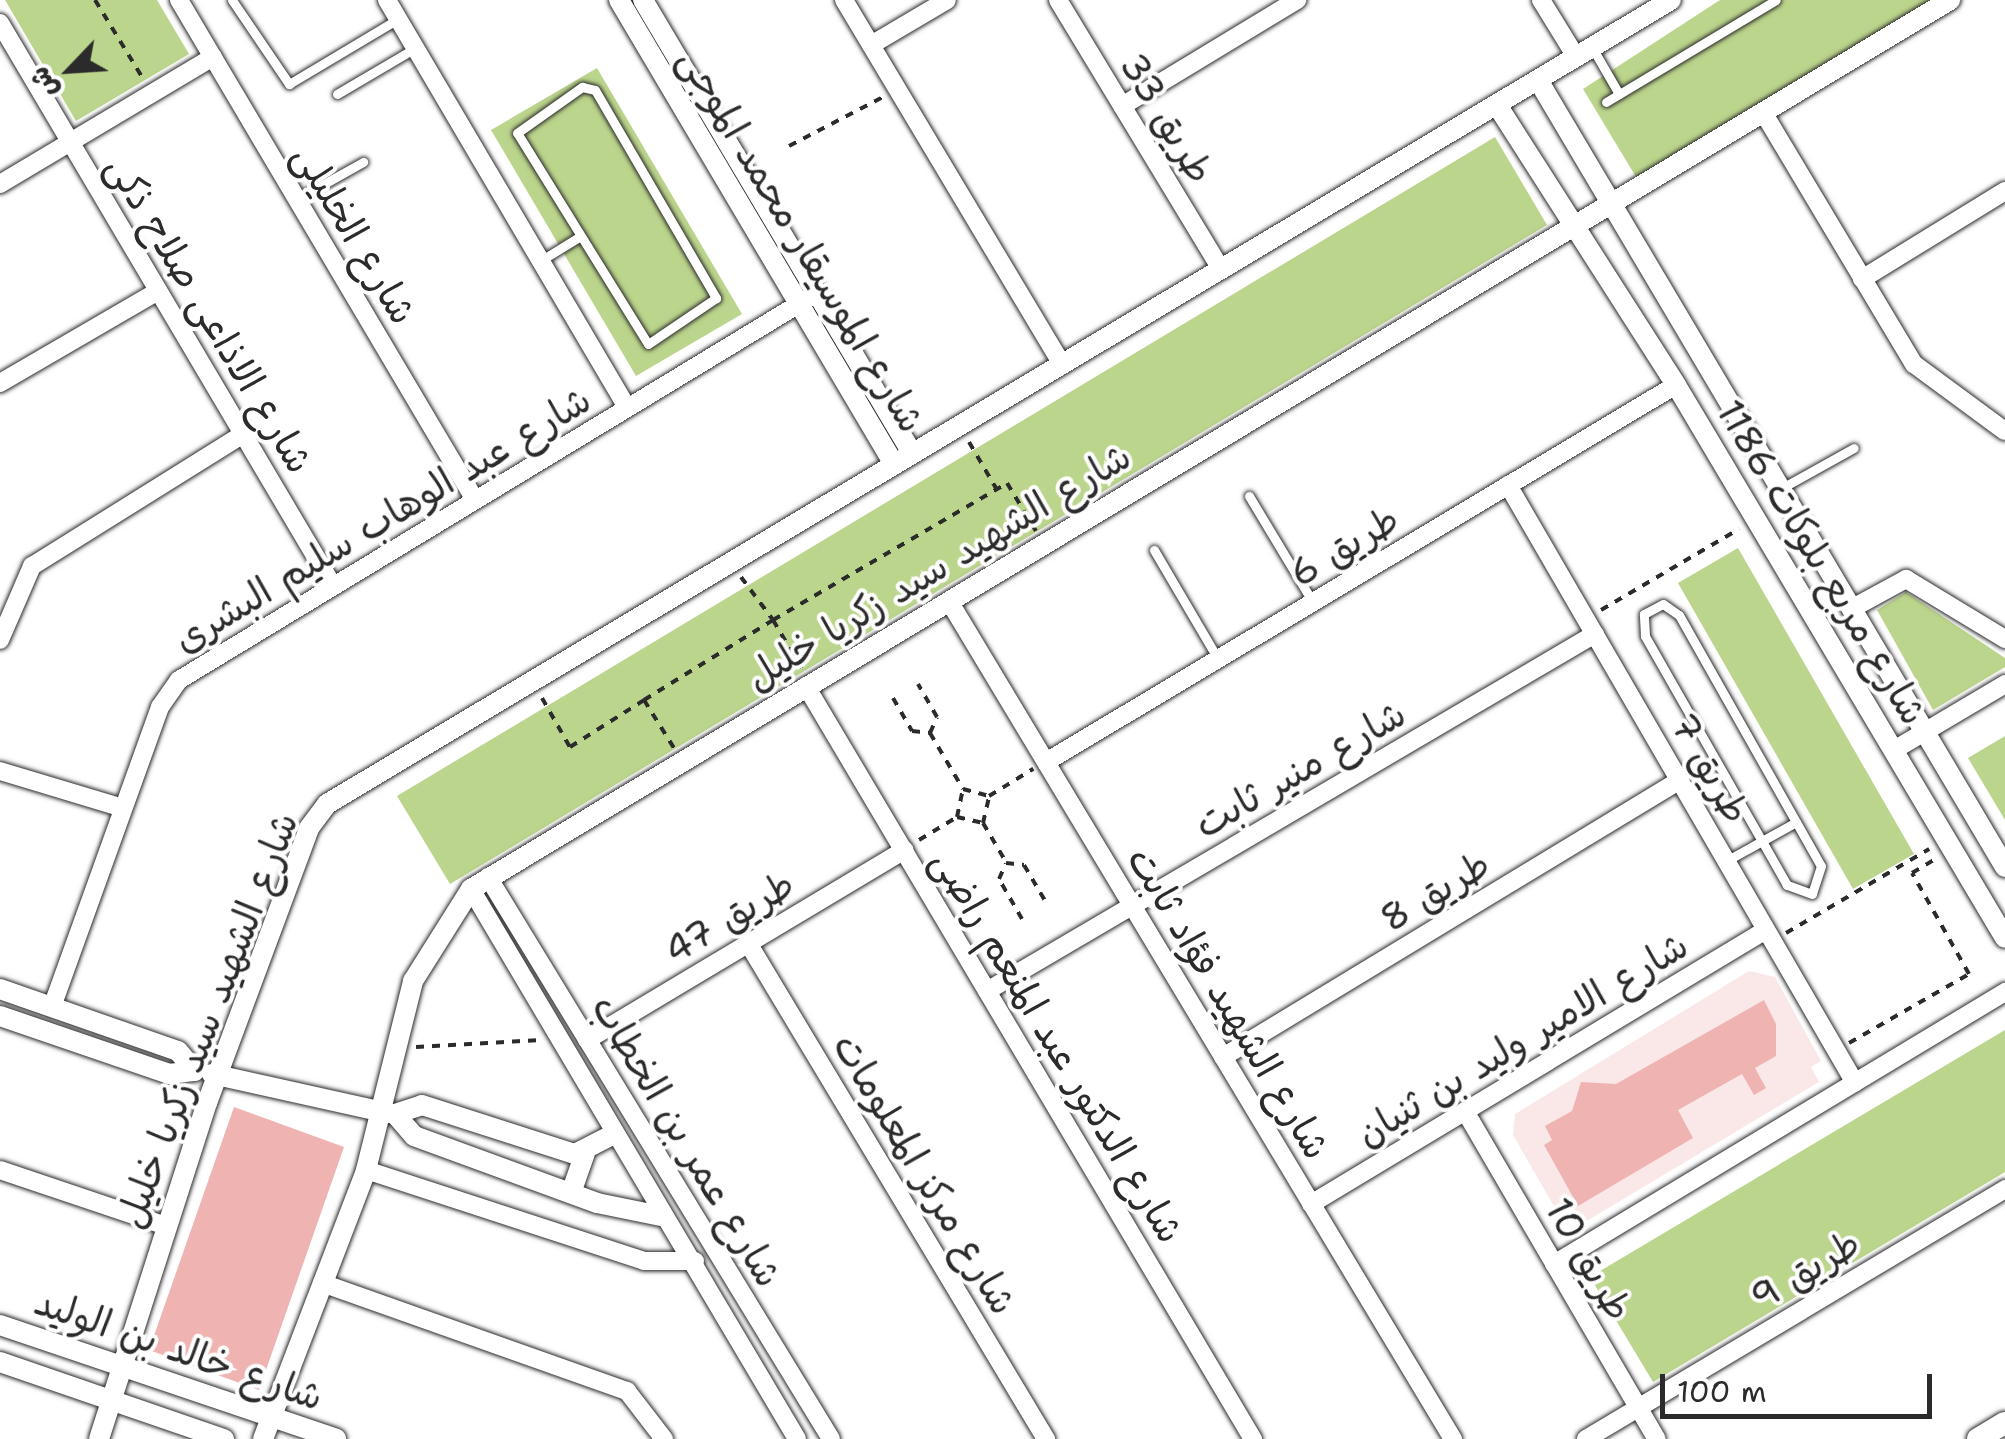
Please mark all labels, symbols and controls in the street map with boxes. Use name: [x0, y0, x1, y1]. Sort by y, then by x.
north arrow: [20, 20, 120, 120]
street label: شارع الموسيقار محمد الموجى: [669, 39, 935, 441]
street label: طريق 33: [1110, 45, 1224, 191]
text: ش: [19, 61, 67, 105]
street label: شارع الخليلى: [284, 136, 426, 332]
street label: شارع الاذاعى صلاح ذكى: [97, 147, 323, 481]
street label: شارع عبد الوهاب سليم البشرى: [165, 376, 599, 662]
street label: شارع مربع بلوكات 1186: [1707, 391, 1937, 733]
street label: شارع الشهيد سيد زكريا خليل: [737, 433, 1139, 699]
street label: طريق 6: [1281, 496, 1407, 596]
street label: شارع منير ثابت: [1187, 690, 1413, 848]
street label: طريق 7: [1660, 705, 1760, 831]
street label: شارع الشهيد سيد زكريا خليل: [107, 806, 307, 1234]
street label: شارع الشهيد فؤاد ثابت: [1118, 839, 1340, 1167]
street label: شارع الدكتور عبد المنعم راضى: [922, 841, 1194, 1251]
street label: طريق 8: [1372, 841, 1498, 941]
street label: طريق 47: [656, 861, 802, 973]
street label: شارع الامير وليد بن ثنيان: [1348, 922, 1696, 1156]
street label: شارع عمر بن الخطاب: [582, 987, 792, 1295]
street label: شارع مركز المعلومات: [823, 1026, 1027, 1322]
street label: طريق 10: [1536, 1189, 1642, 1329]
street label: طريق 9: [1742, 1220, 1868, 1320]
street label: شارع خالد بن الوليد: [29, 1278, 329, 1420]
scale bar: [1665, 1354, 1938, 1416]
text: 100 m: [1677, 1371, 1767, 1412]

